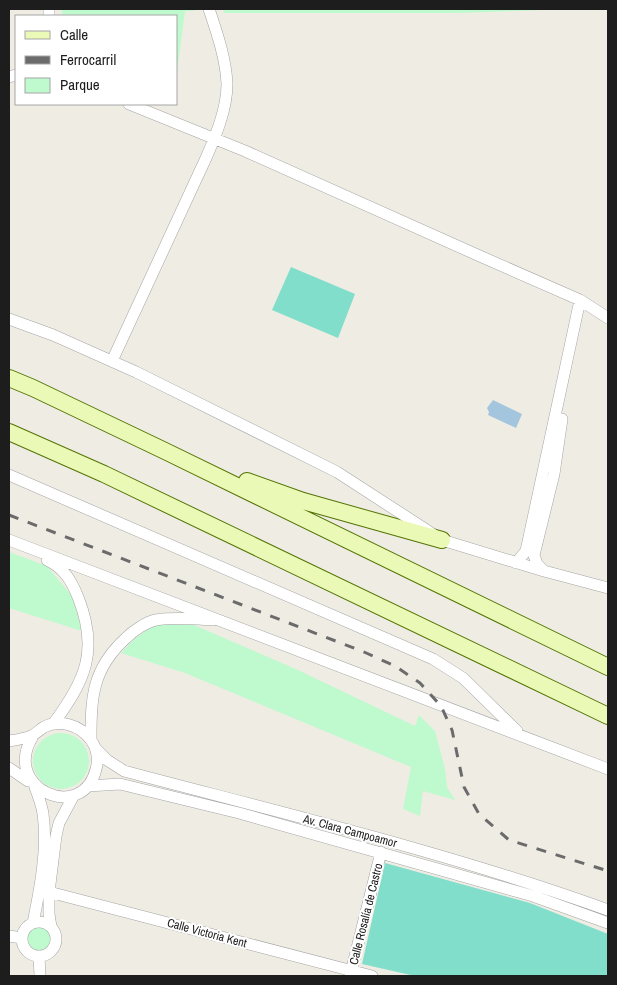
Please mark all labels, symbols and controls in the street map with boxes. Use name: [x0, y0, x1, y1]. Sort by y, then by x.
legend: [15, 15, 178, 105]
text: Calle: [60, 24, 88, 45]
text: Ferrocarril: [60, 49, 116, 70]
text: Parque: [60, 74, 100, 95]
street label: Av. Clara Campoamor: [300, 811, 399, 851]
street label: Calle Rosalía de Castro: [346, 862, 386, 966]
street label: Calle Victoria Kent: [165, 915, 249, 951]

